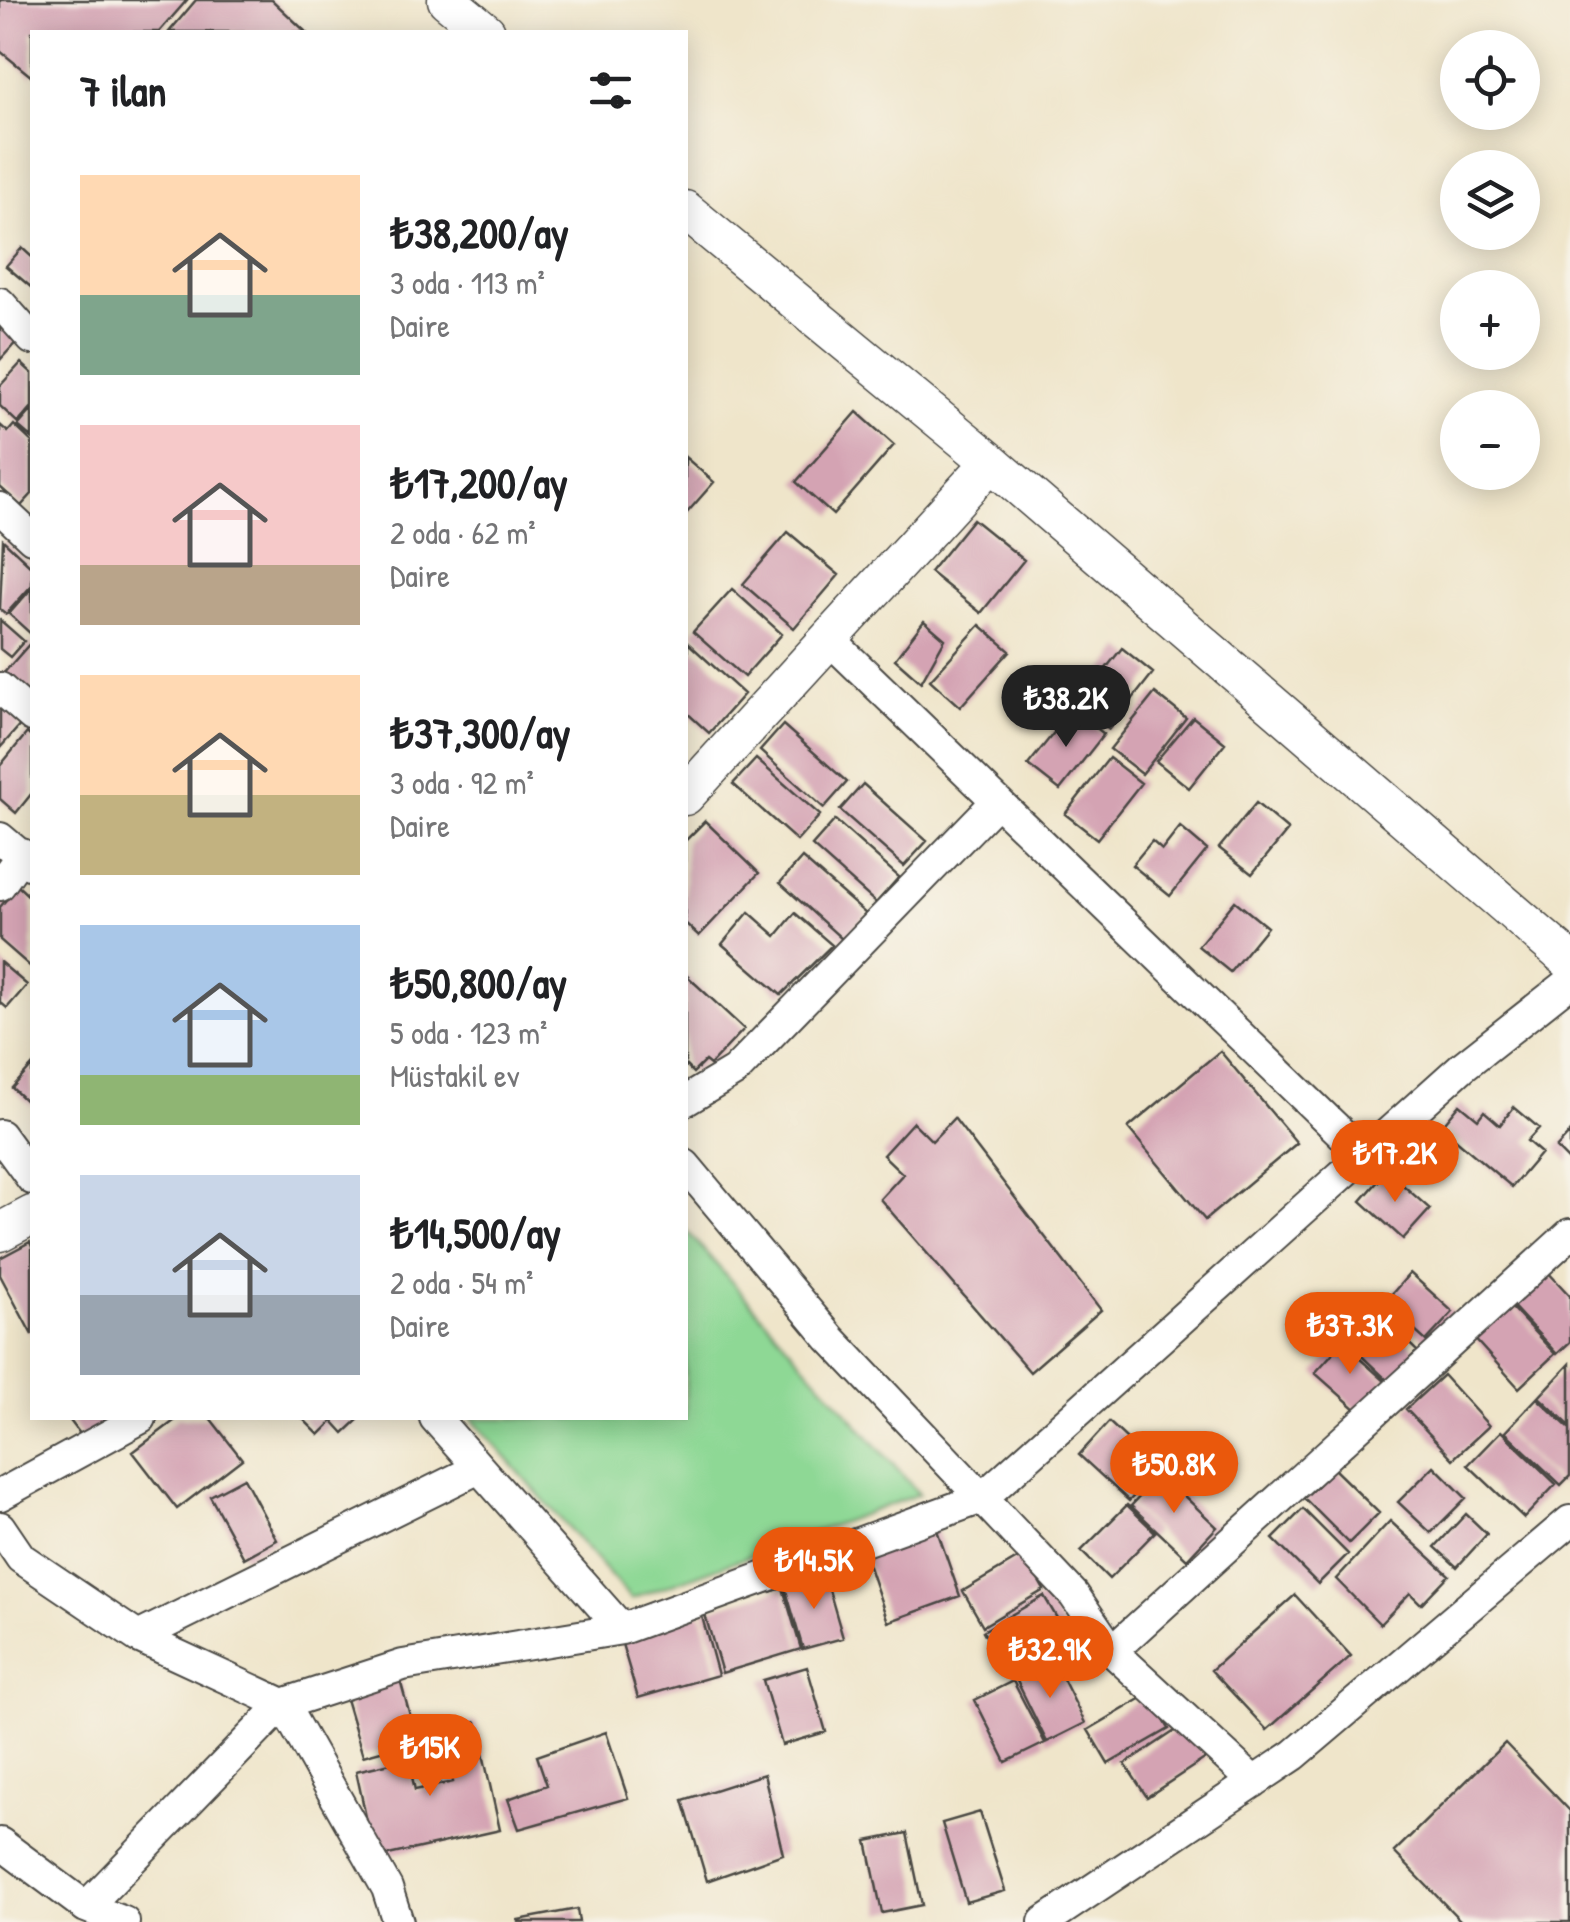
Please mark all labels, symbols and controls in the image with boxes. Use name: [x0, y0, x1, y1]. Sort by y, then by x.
map controls: [1440, 30, 1540, 490]
button: locate: [1440, 30, 1540, 130]
text: 7 ilan: [80, 62, 166, 119]
icon: filters: [583, 63, 638, 118]
button: layers: [1440, 150, 1540, 250]
text: ₺38,200/ay: [390, 204, 569, 261]
icon: home: [160, 215, 280, 335]
text: 3 oda · 113 m²: [390, 261, 545, 304]
button: +: [1440, 270, 1540, 370]
text: Daire: [390, 304, 450, 347]
button: −: [1440, 390, 1540, 490]
text: ₺17,200/ay: [390, 454, 568, 511]
icon: home: [160, 465, 280, 585]
text: 2 oda · 62 m²: [390, 511, 536, 554]
text: Daire: [390, 554, 450, 597]
pin: ₺38.2K: [985, 665, 1147, 750]
text: ₺38.2K: [1023, 676, 1109, 719]
text: ₺37,300/ay: [390, 704, 571, 761]
icon: home: [160, 715, 280, 835]
text: 3 oda · 92 m²: [390, 761, 534, 804]
text: Daire: [390, 804, 450, 847]
text: ₺50,800/ay: [390, 954, 567, 1011]
icon: home: [160, 965, 280, 1085]
text: 5 oda · 123 m²: [390, 1011, 547, 1054]
text: Müstakil ev: [390, 1054, 520, 1097]
pin: ₺17.2K: [1314, 1120, 1476, 1205]
text: ₺17.2K: [1353, 1131, 1437, 1174]
text: ₺14,500/ay: [390, 1204, 561, 1261]
icon: home: [160, 1215, 280, 1335]
text: 2 oda · 54 m²: [390, 1261, 533, 1304]
pin: ₺37.3K: [1269, 1292, 1431, 1377]
text: ₺37.3K: [1307, 1303, 1393, 1346]
text: Daire: [390, 1304, 450, 1347]
pin: ₺50.8K: [1093, 1431, 1255, 1516]
text: ₺50.8K: [1132, 1442, 1216, 1485]
pin: ₺14.5K: [733, 1527, 895, 1612]
text: ₺14.5K: [774, 1538, 854, 1581]
pin: ₺32.9K: [969, 1616, 1131, 1701]
text: ₺32.9K: [1009, 1627, 1091, 1670]
pin: ₺15K: [371, 1714, 489, 1799]
text: ₺15K: [400, 1725, 460, 1768]

